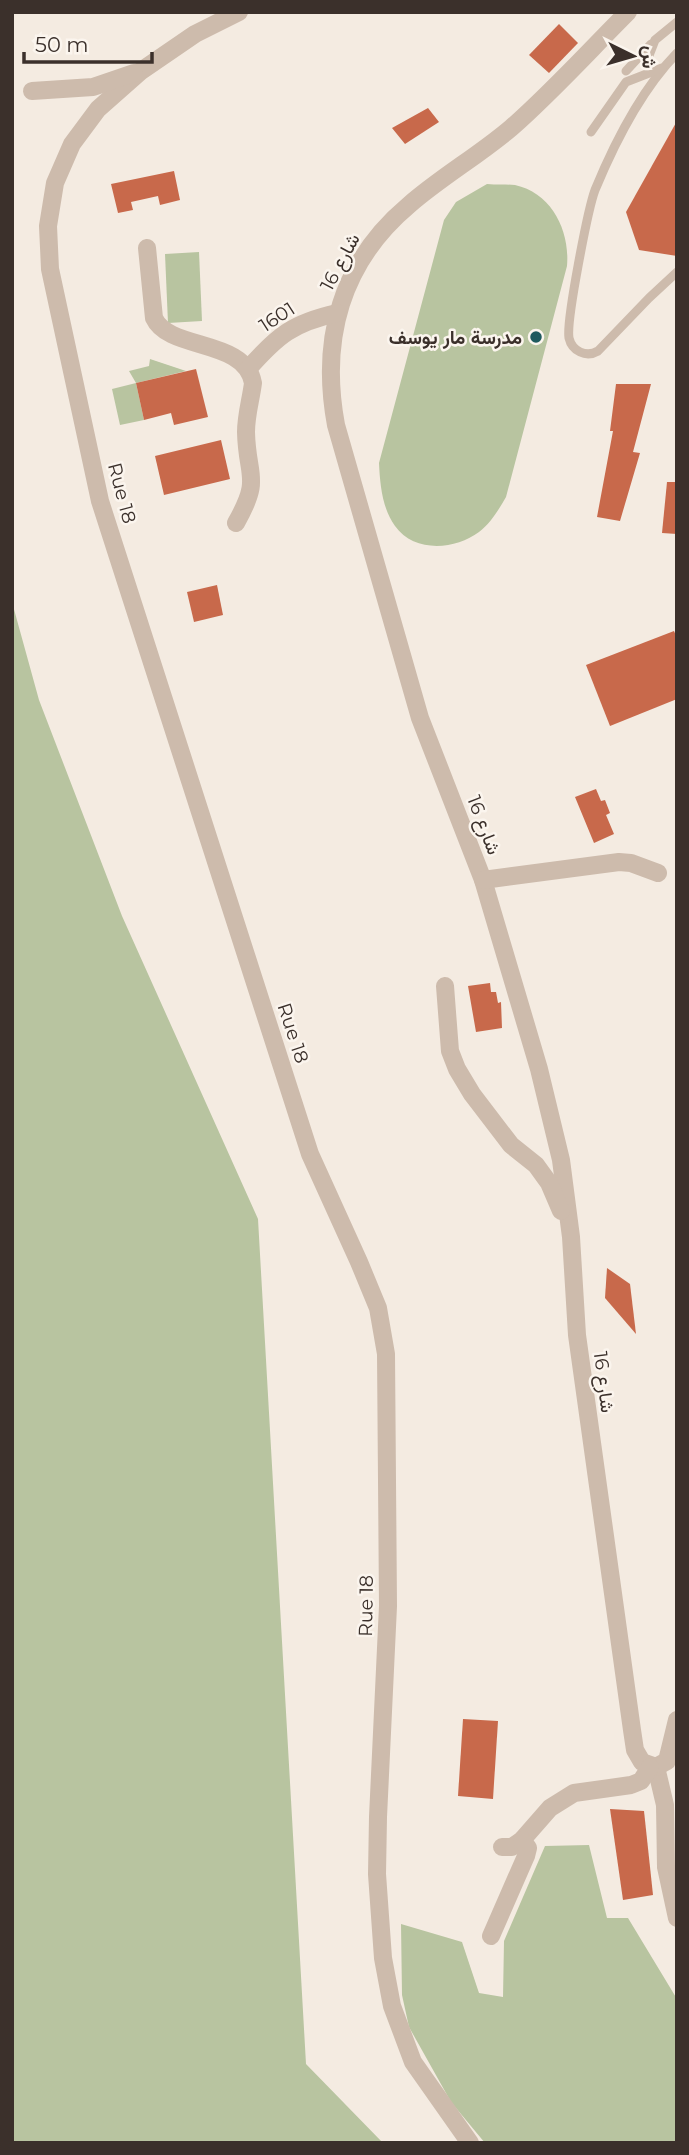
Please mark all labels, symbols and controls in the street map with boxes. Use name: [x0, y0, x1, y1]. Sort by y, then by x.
scale bar: [24, 21, 152, 65]
north arrow: [598, 21, 668, 91]
text: 50 m: [35, 32, 89, 57]
text: ش: [637, 45, 662, 70]
street label: شارع 16: [315, 229, 366, 295]
street label: 1601: [255, 297, 299, 337]
place label: مدرسة مار يوسف: [389, 326, 522, 350]
marker: مدرسة مار يوسف: [528, 329, 544, 345]
street label: Rue 18: [103, 460, 141, 526]
street label: شارع 16: [461, 792, 506, 858]
street label: Rue 18: [272, 1000, 314, 1066]
street label: شارع 16: [588, 1350, 619, 1414]
street label: Rue 18: [354, 1575, 378, 1637]

